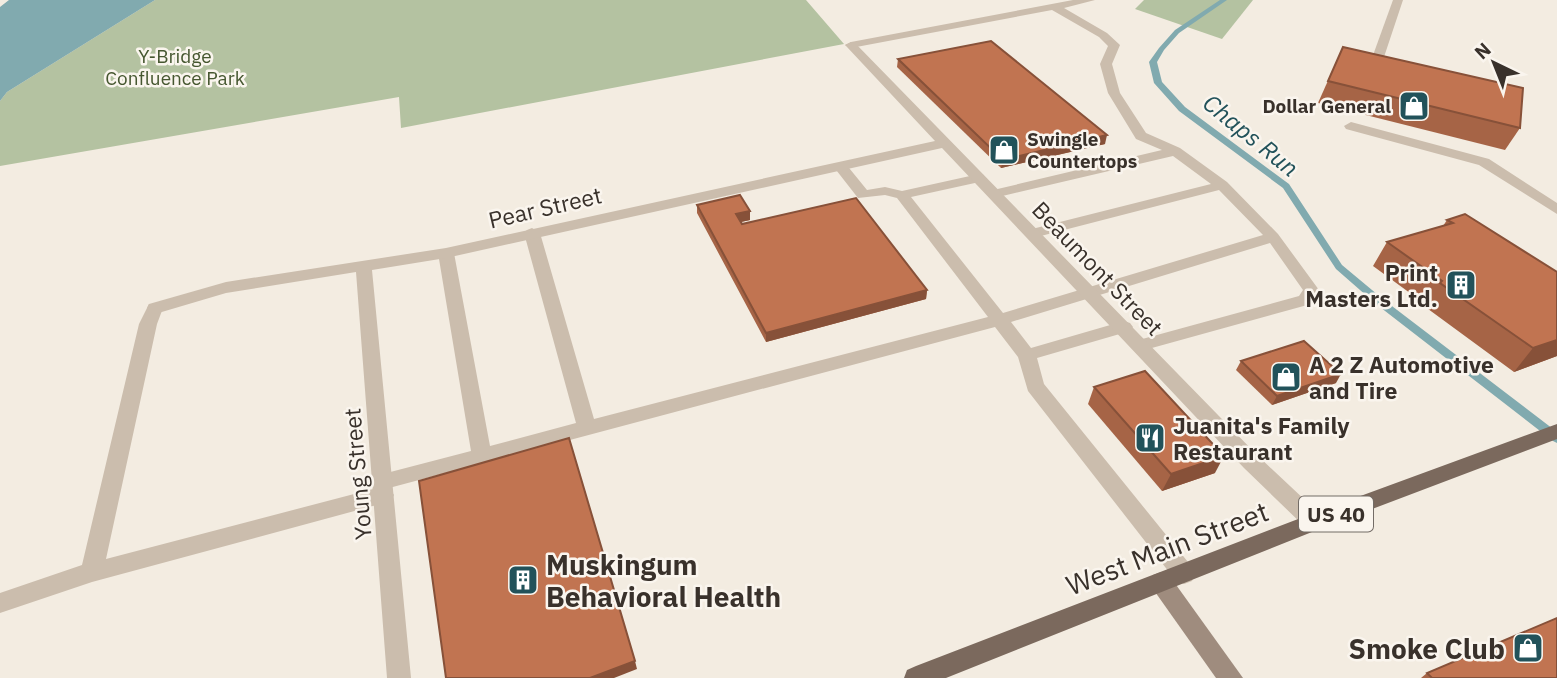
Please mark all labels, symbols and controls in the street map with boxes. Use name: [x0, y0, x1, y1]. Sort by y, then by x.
north arrow: [1459, 28, 1529, 98]
text: N: [1469, 37, 1496, 64]
park label: Y-Bridge Confluence Park: [105, 44, 245, 90]
water label: Chaps Run: [1197, 87, 1305, 183]
shop icon: Dollar General: [1397, 89, 1431, 123]
place label: Dollar General: [1262, 94, 1391, 118]
place label: Swingle Countertops: [1027, 127, 1137, 173]
shop icon: Swingle Countertops: [987, 133, 1021, 167]
street label: Pear Street: [485, 179, 605, 235]
street label: Beaumont Street: [1026, 194, 1170, 342]
place label: Print Masters Ltd.: [1305, 257, 1438, 313]
building icon: Print Masters Ltd.: [1444, 268, 1478, 302]
place label: A 2 Z Automotive and Tire: [1309, 349, 1494, 405]
shop icon: A 2 Z Automotive and Tire: [1269, 360, 1303, 394]
street label: Young Street: [336, 407, 378, 541]
place label: Juanita's Family Restaurant: [1173, 410, 1350, 466]
restaurant icon: Juanita's Family Restaurant: [1133, 421, 1167, 455]
street label: West Main Street: [1061, 492, 1273, 604]
road number: US 40: [1299, 496, 1373, 532]
place label: Muskingum Behavioral Health: [546, 546, 781, 615]
building icon: Muskingum Behavioral Health: [506, 563, 540, 597]
place label: Smoke Club: [1349, 630, 1505, 667]
shop icon: Smoke Club: [1511, 631, 1545, 665]

